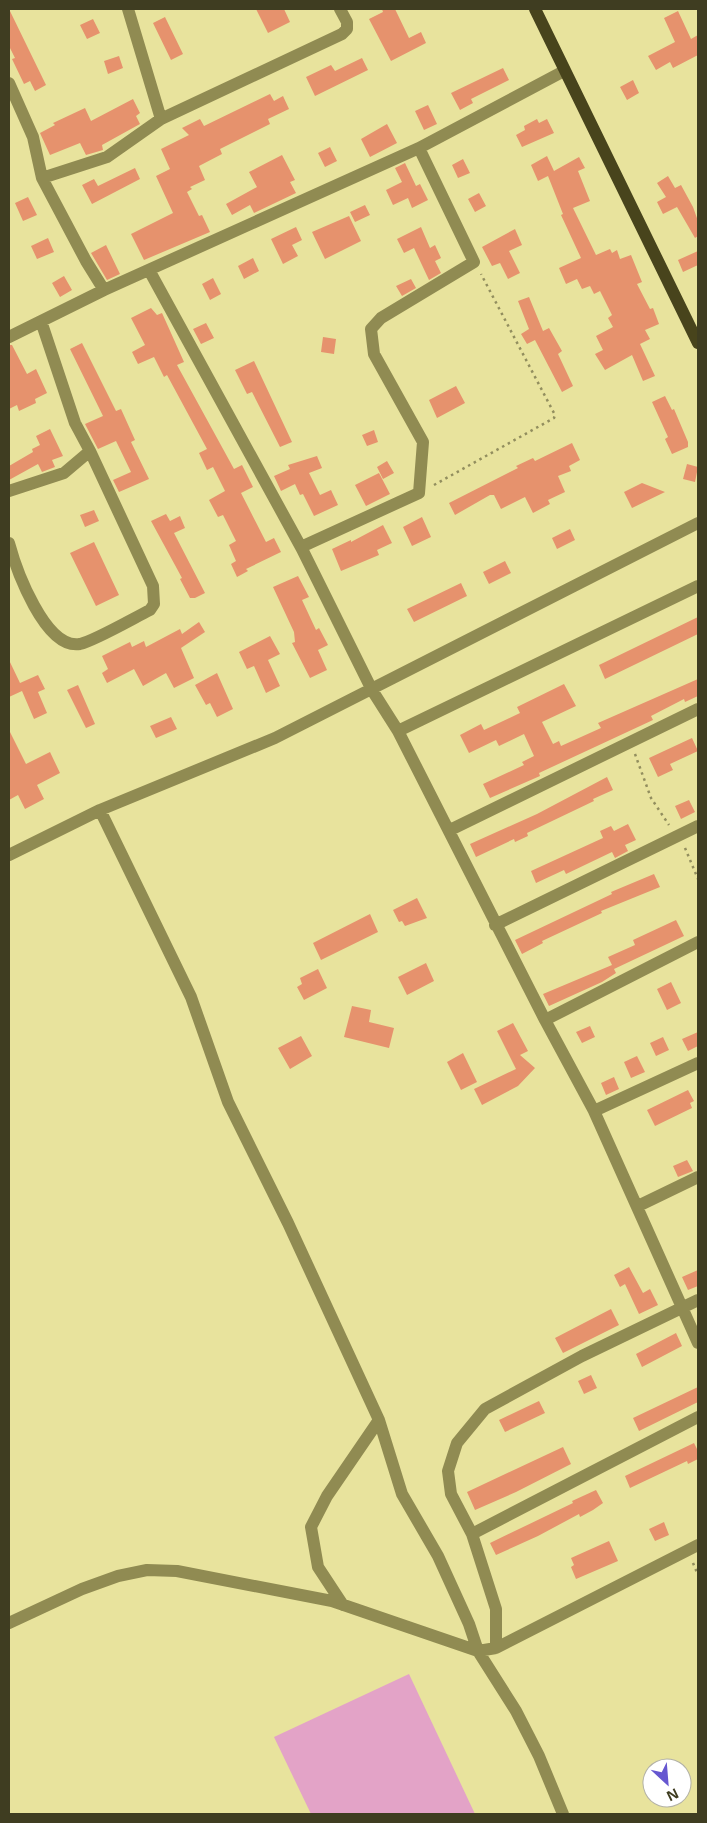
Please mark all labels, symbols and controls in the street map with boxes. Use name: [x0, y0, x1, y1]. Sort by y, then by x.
north arrow: [642, 1758, 692, 1808]
text: N: [664, 1784, 682, 1806]

